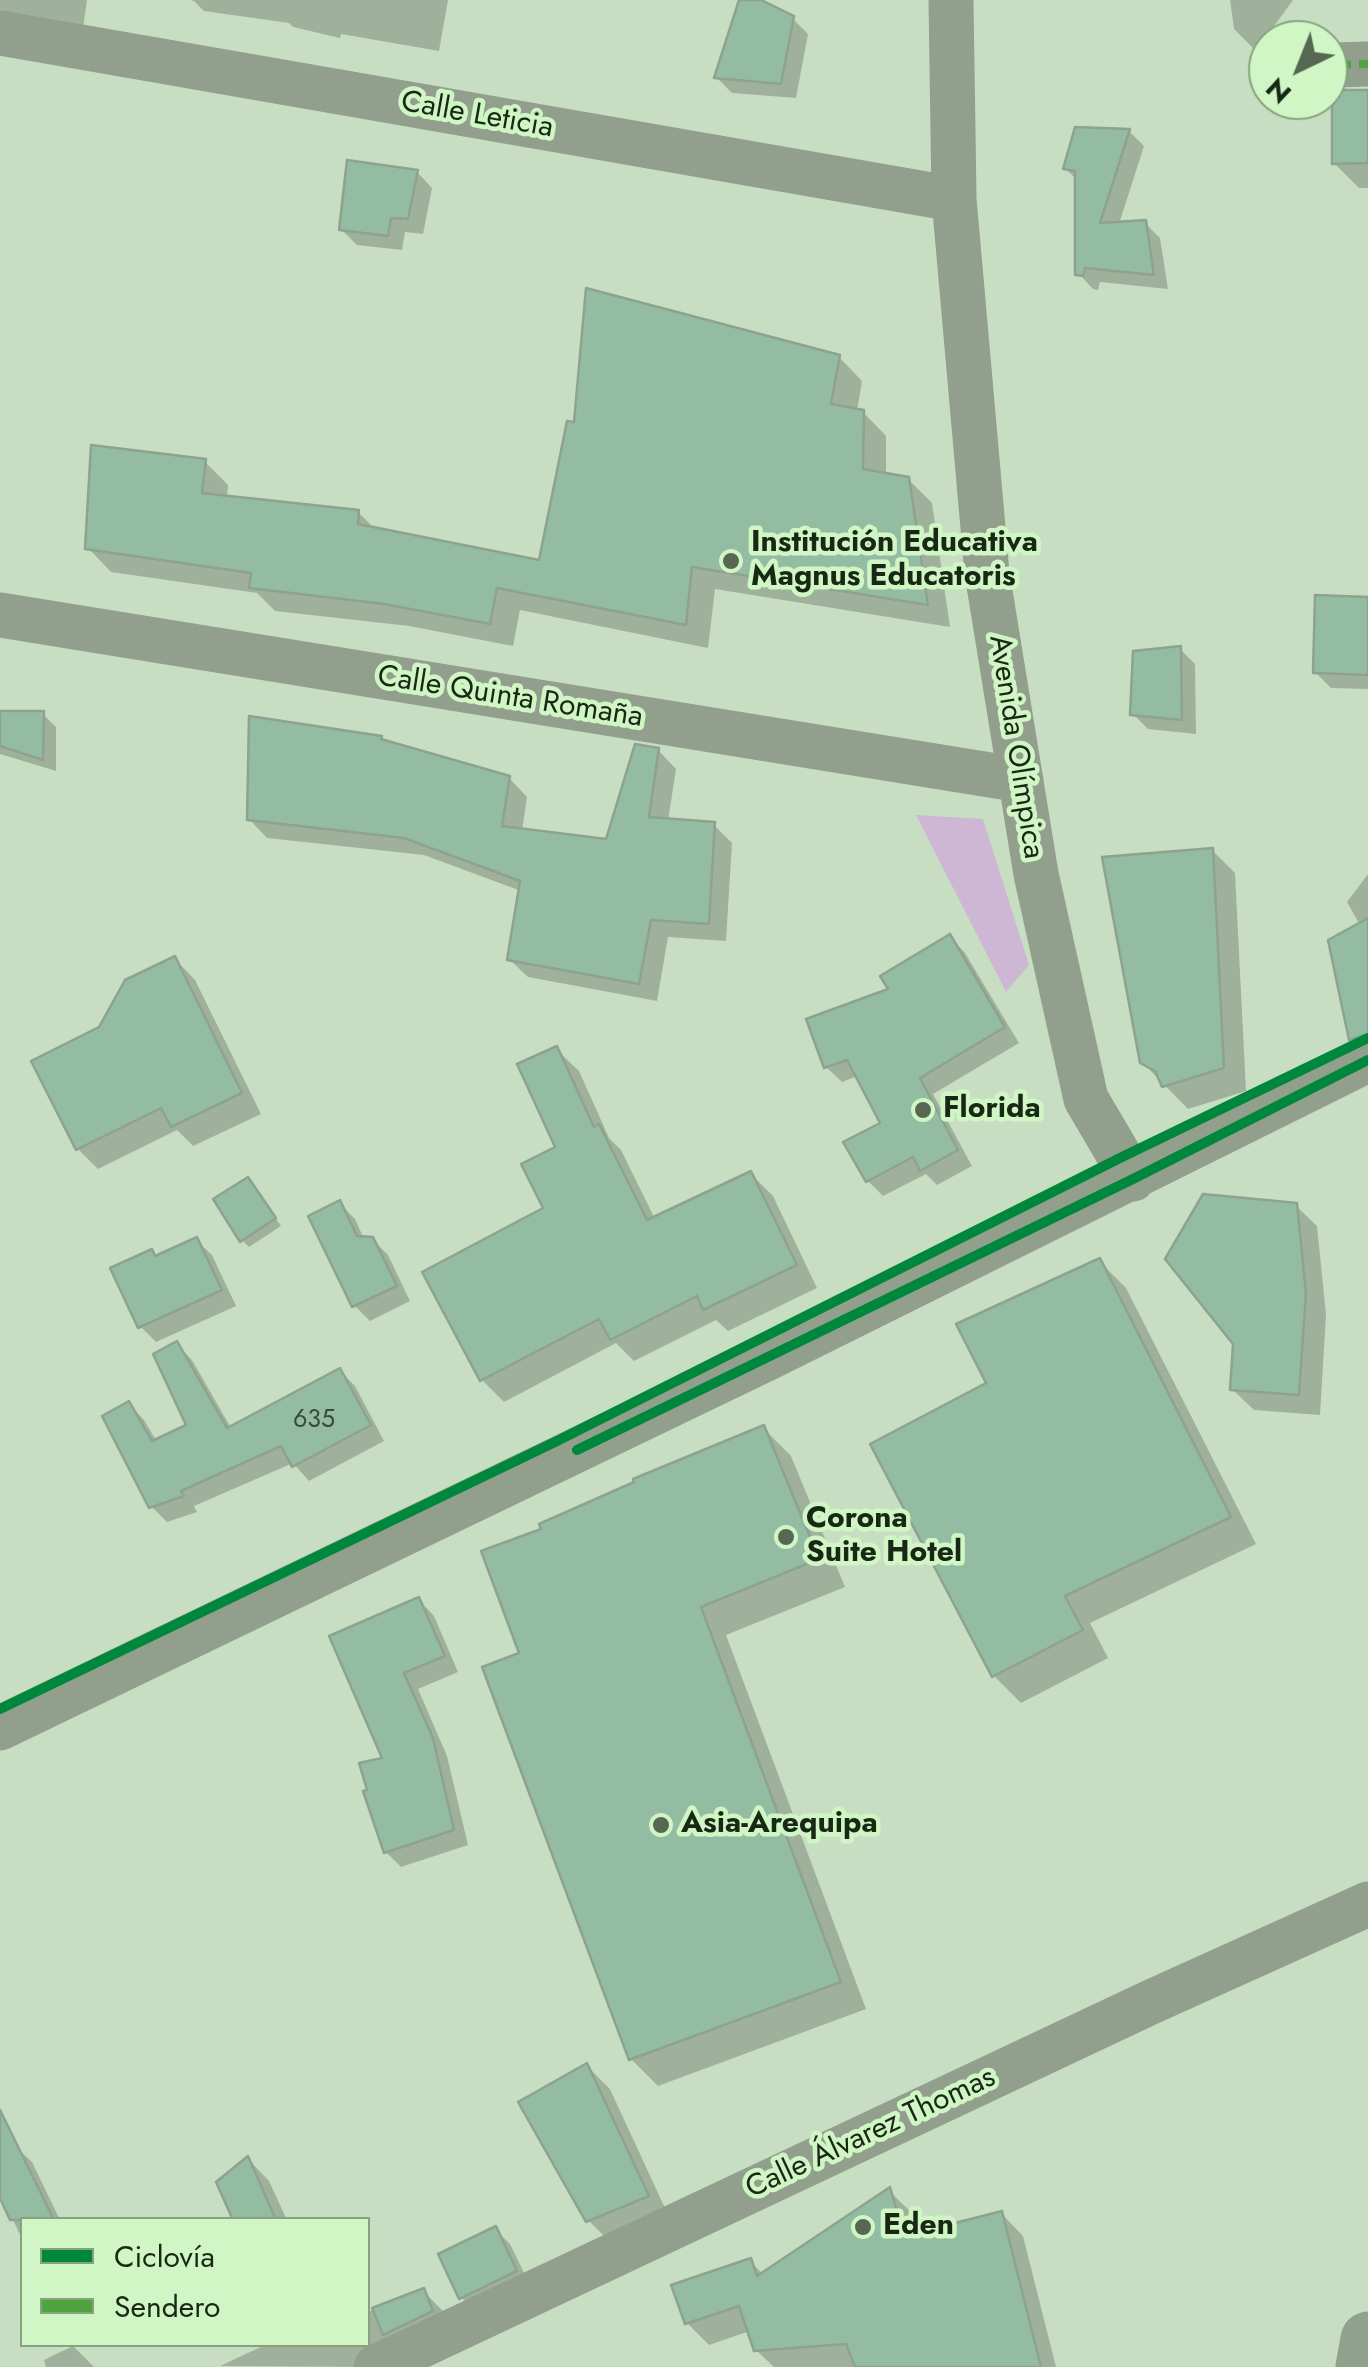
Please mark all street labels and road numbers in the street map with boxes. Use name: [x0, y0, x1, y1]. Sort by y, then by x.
street label: Calle Leticia: [398, 85, 556, 147]
street label: Avenida Olímpica: [980, 633, 1050, 861]
street label: Calle Quinta Romaña: [375, 659, 645, 737]
street label: Calle Álvarez Thomas: [740, 2060, 1002, 2208]

